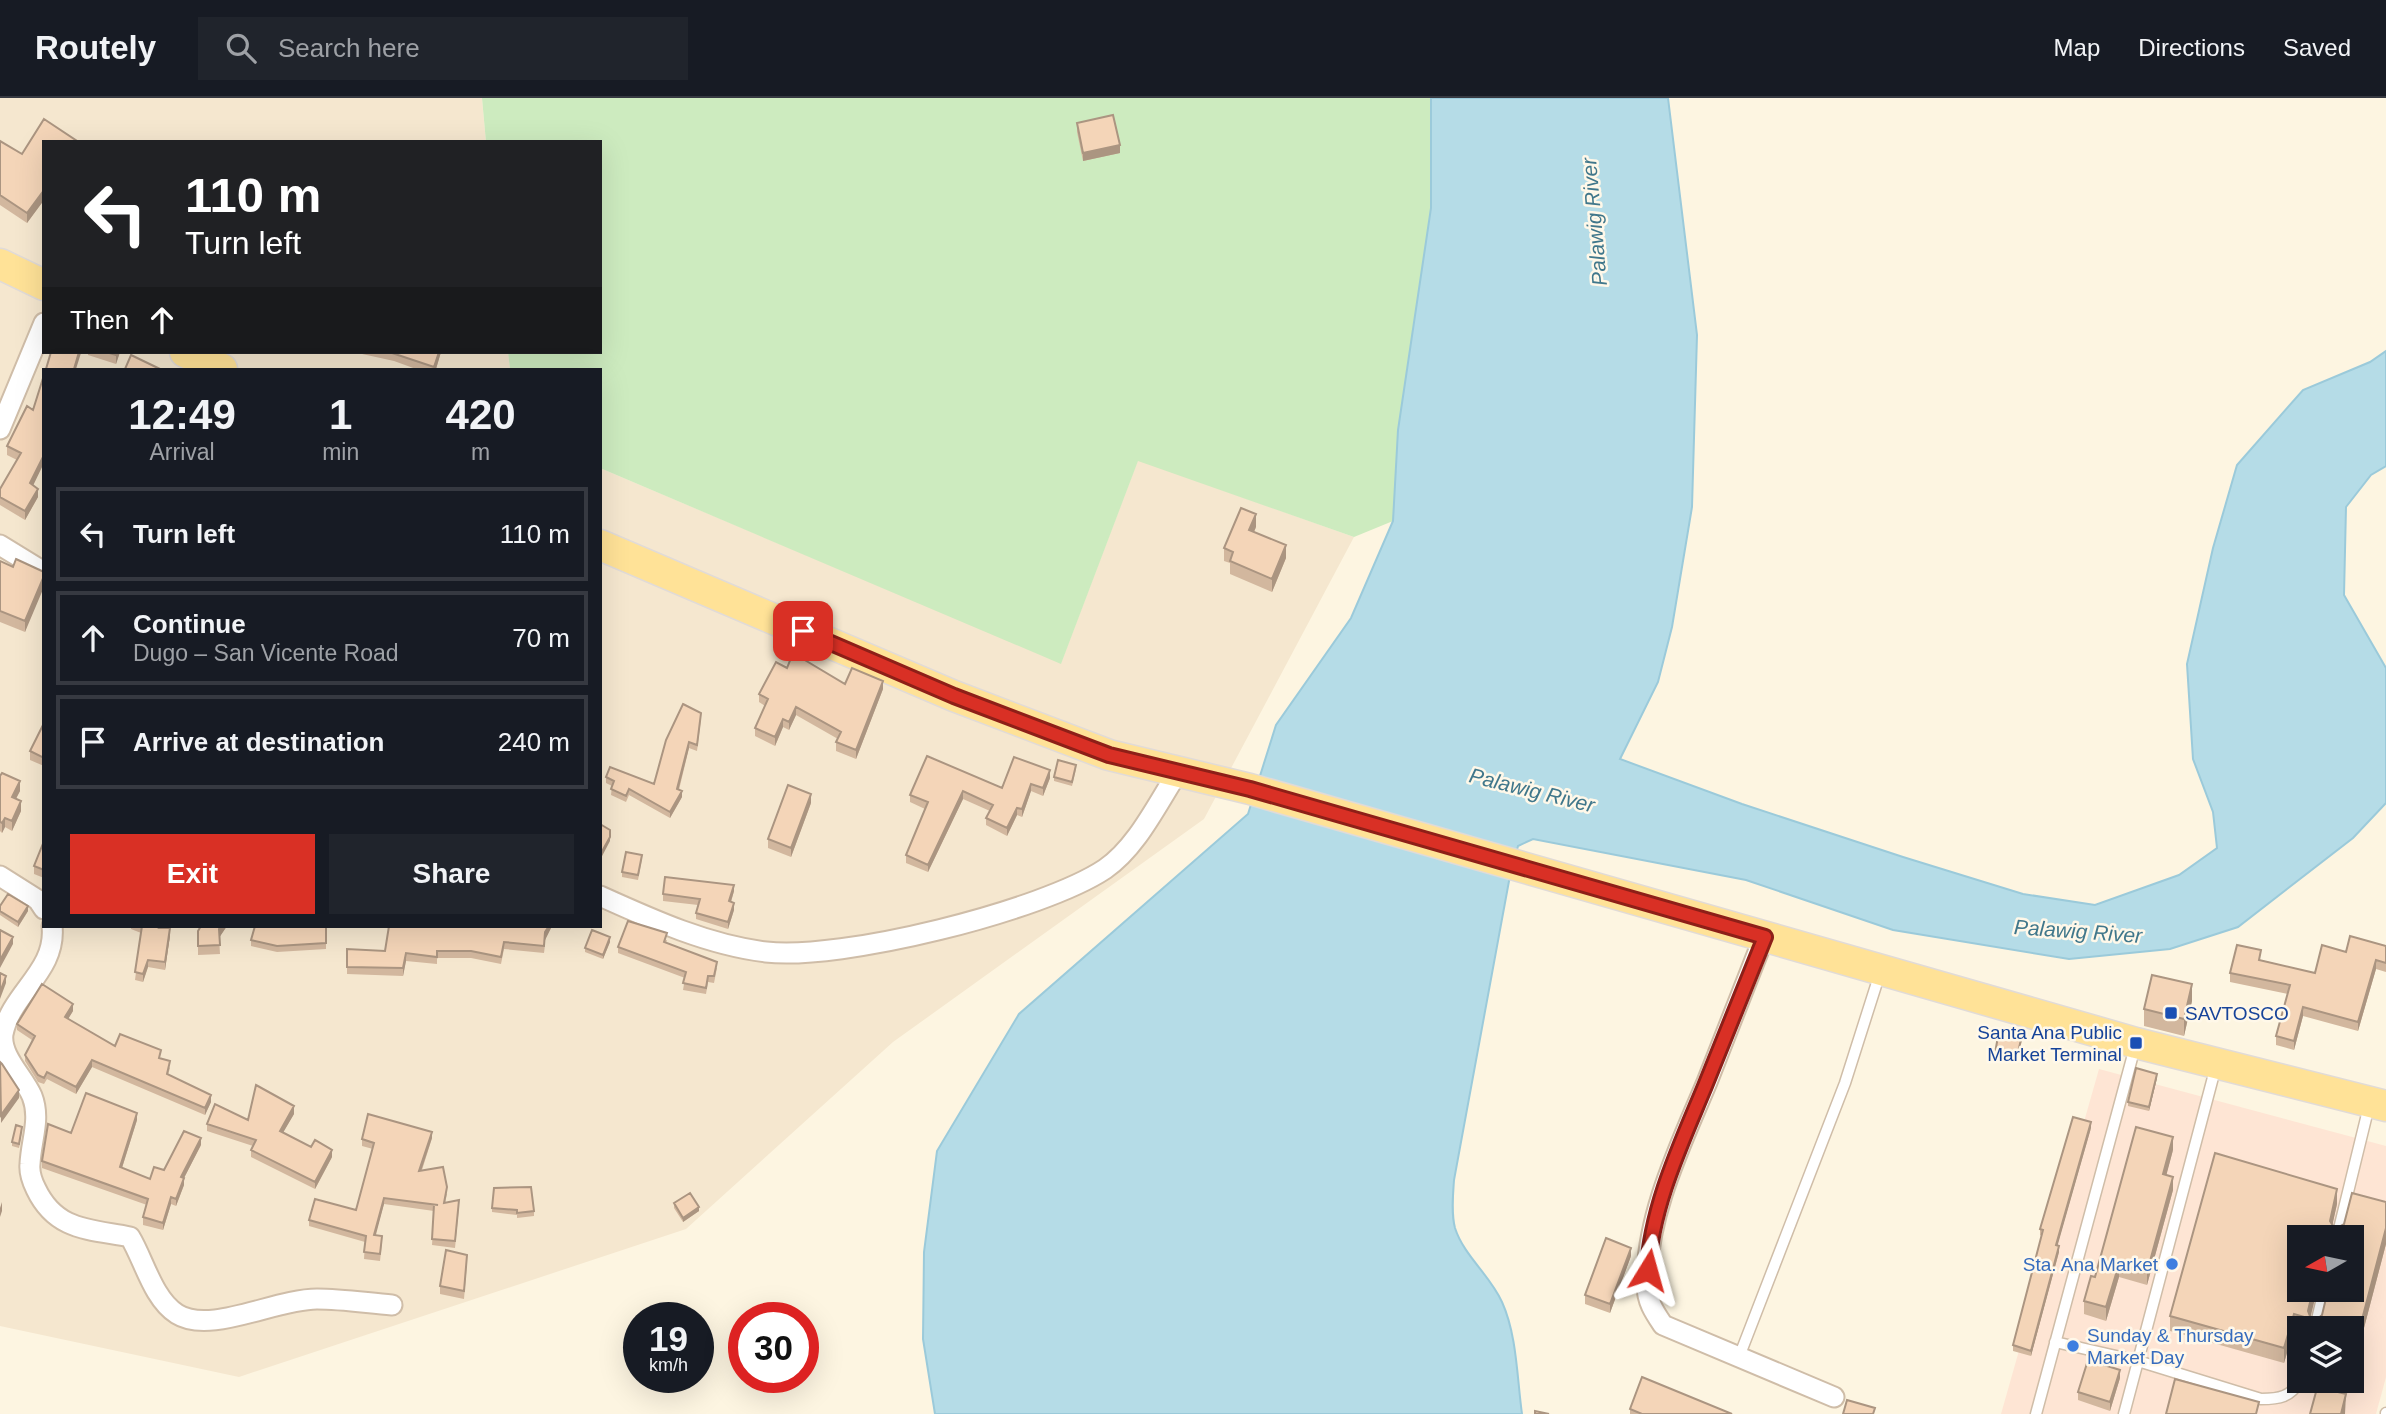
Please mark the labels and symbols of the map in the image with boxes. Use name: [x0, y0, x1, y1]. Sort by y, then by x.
water label: Palawig River: [1577, 156, 1611, 287]
pin: [773, 601, 833, 661]
water label: Palawig River: [1467, 763, 1598, 817]
water label: Palawig River: [2013, 915, 2144, 947]
place label: SAVTOSCO: [2185, 1003, 2289, 1024]
marker: SAVTOSCO: [2163, 1005, 2179, 1021]
place label: Santa Ana Public Market Terminal: [1977, 1022, 2122, 1065]
marker: Santa Ana Public Market Terminal: [2128, 1035, 2144, 1051]
north arrow: [2287, 1225, 2364, 1302]
position arrow: [1611, 1233, 1685, 1307]
place label: Sta. Ana Market: [2023, 1254, 2159, 1275]
marker: Sta. Ana Market: [2164, 1256, 2180, 1272]
speed limit sign: 30: [728, 1302, 819, 1393]
place label: Sunday & Thursday Market Day: [2087, 1325, 2254, 1368]
marker: Sunday & Thursday Market Day: [2065, 1338, 2081, 1354]

